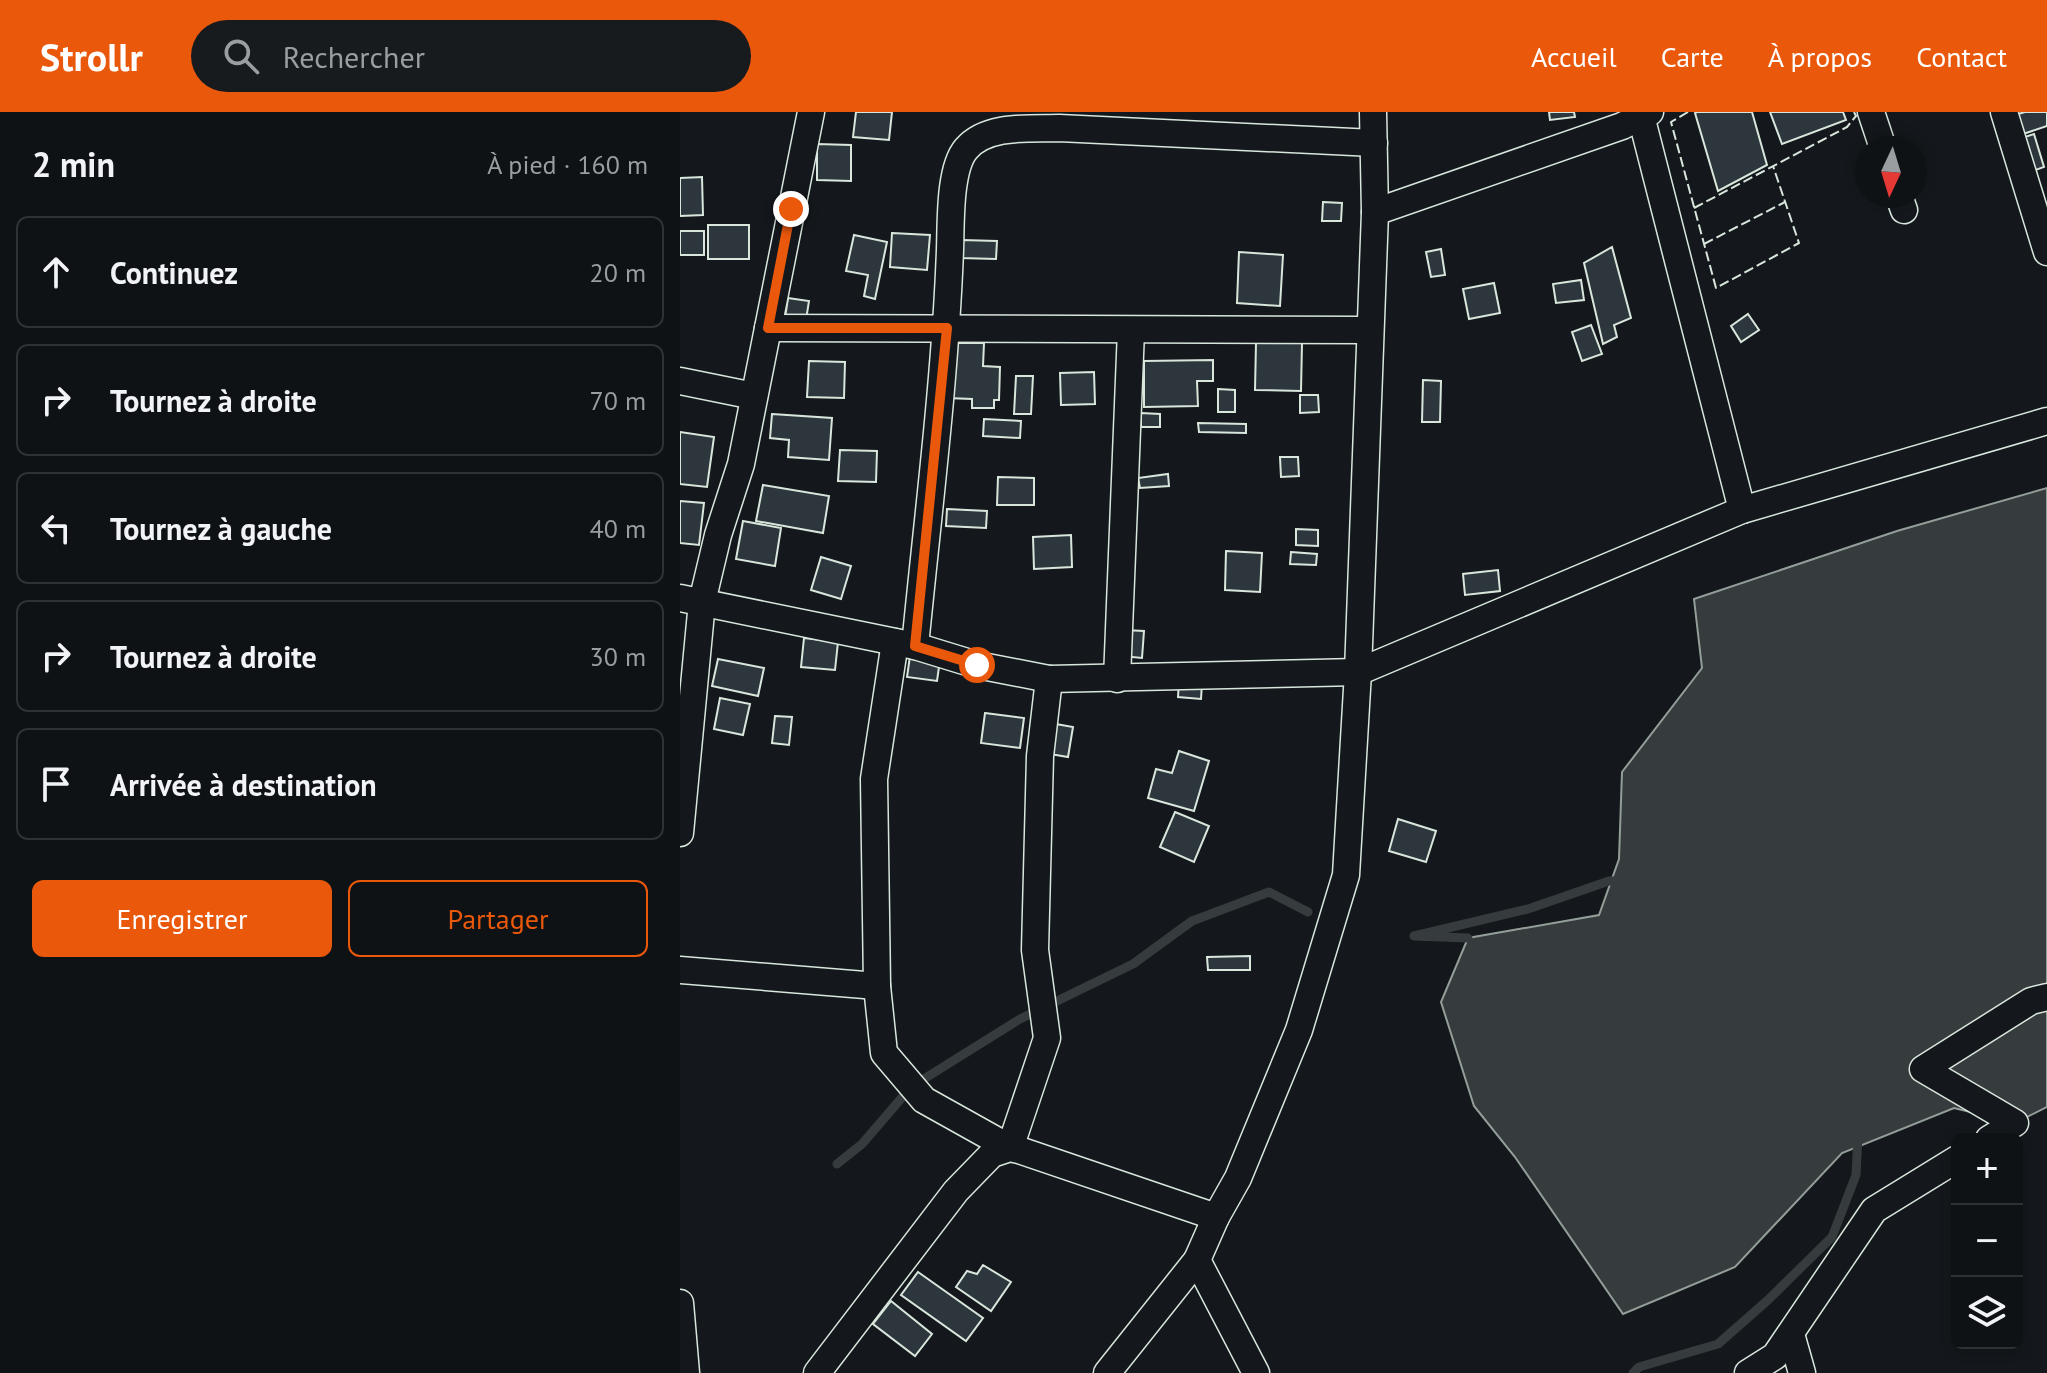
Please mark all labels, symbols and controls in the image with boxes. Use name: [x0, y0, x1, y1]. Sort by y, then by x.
search box: [191, 20, 751, 92]
text: Strollr: [40, 32, 143, 81]
icon: search: [219, 34, 263, 78]
text: Rechercher: [283, 37, 425, 76]
text: Accueil: [1531, 38, 1617, 75]
text: Carte: [1661, 38, 1724, 75]
text: À propos: [1768, 38, 1872, 75]
text: Contact: [1916, 38, 2007, 75]
north arrow: [1855, 136, 1927, 208]
text: 2 min: [32, 142, 115, 186]
text: À pied · 160 m: [487, 148, 648, 181]
route end: [773, 191, 809, 227]
icon: ahead: [34, 250, 78, 294]
text: Continuez: [110, 253, 238, 292]
text: 20 m: [590, 256, 646, 289]
icon: right: [34, 378, 78, 422]
text: Tournez à droite: [110, 381, 317, 420]
text: 70 m: [590, 384, 646, 417]
icon: left: [34, 506, 78, 550]
text: Tournez à gauche: [110, 509, 332, 548]
text: 40 m: [590, 512, 646, 545]
icon: right: [34, 634, 78, 678]
text: Tournez à droite: [110, 637, 317, 676]
text: 30 m: [590, 640, 646, 673]
route start: [959, 647, 995, 683]
icon: arrive: [34, 762, 78, 806]
text: Arrivée à destination: [110, 765, 377, 804]
button: Enregistrer: [32, 880, 332, 957]
button: Partager: [348, 880, 648, 957]
map controls: [1951, 1133, 2023, 1349]
button: +: [1951, 1133, 2023, 1205]
button: −: [1951, 1205, 2023, 1277]
button: layers: [1951, 1277, 2023, 1349]

